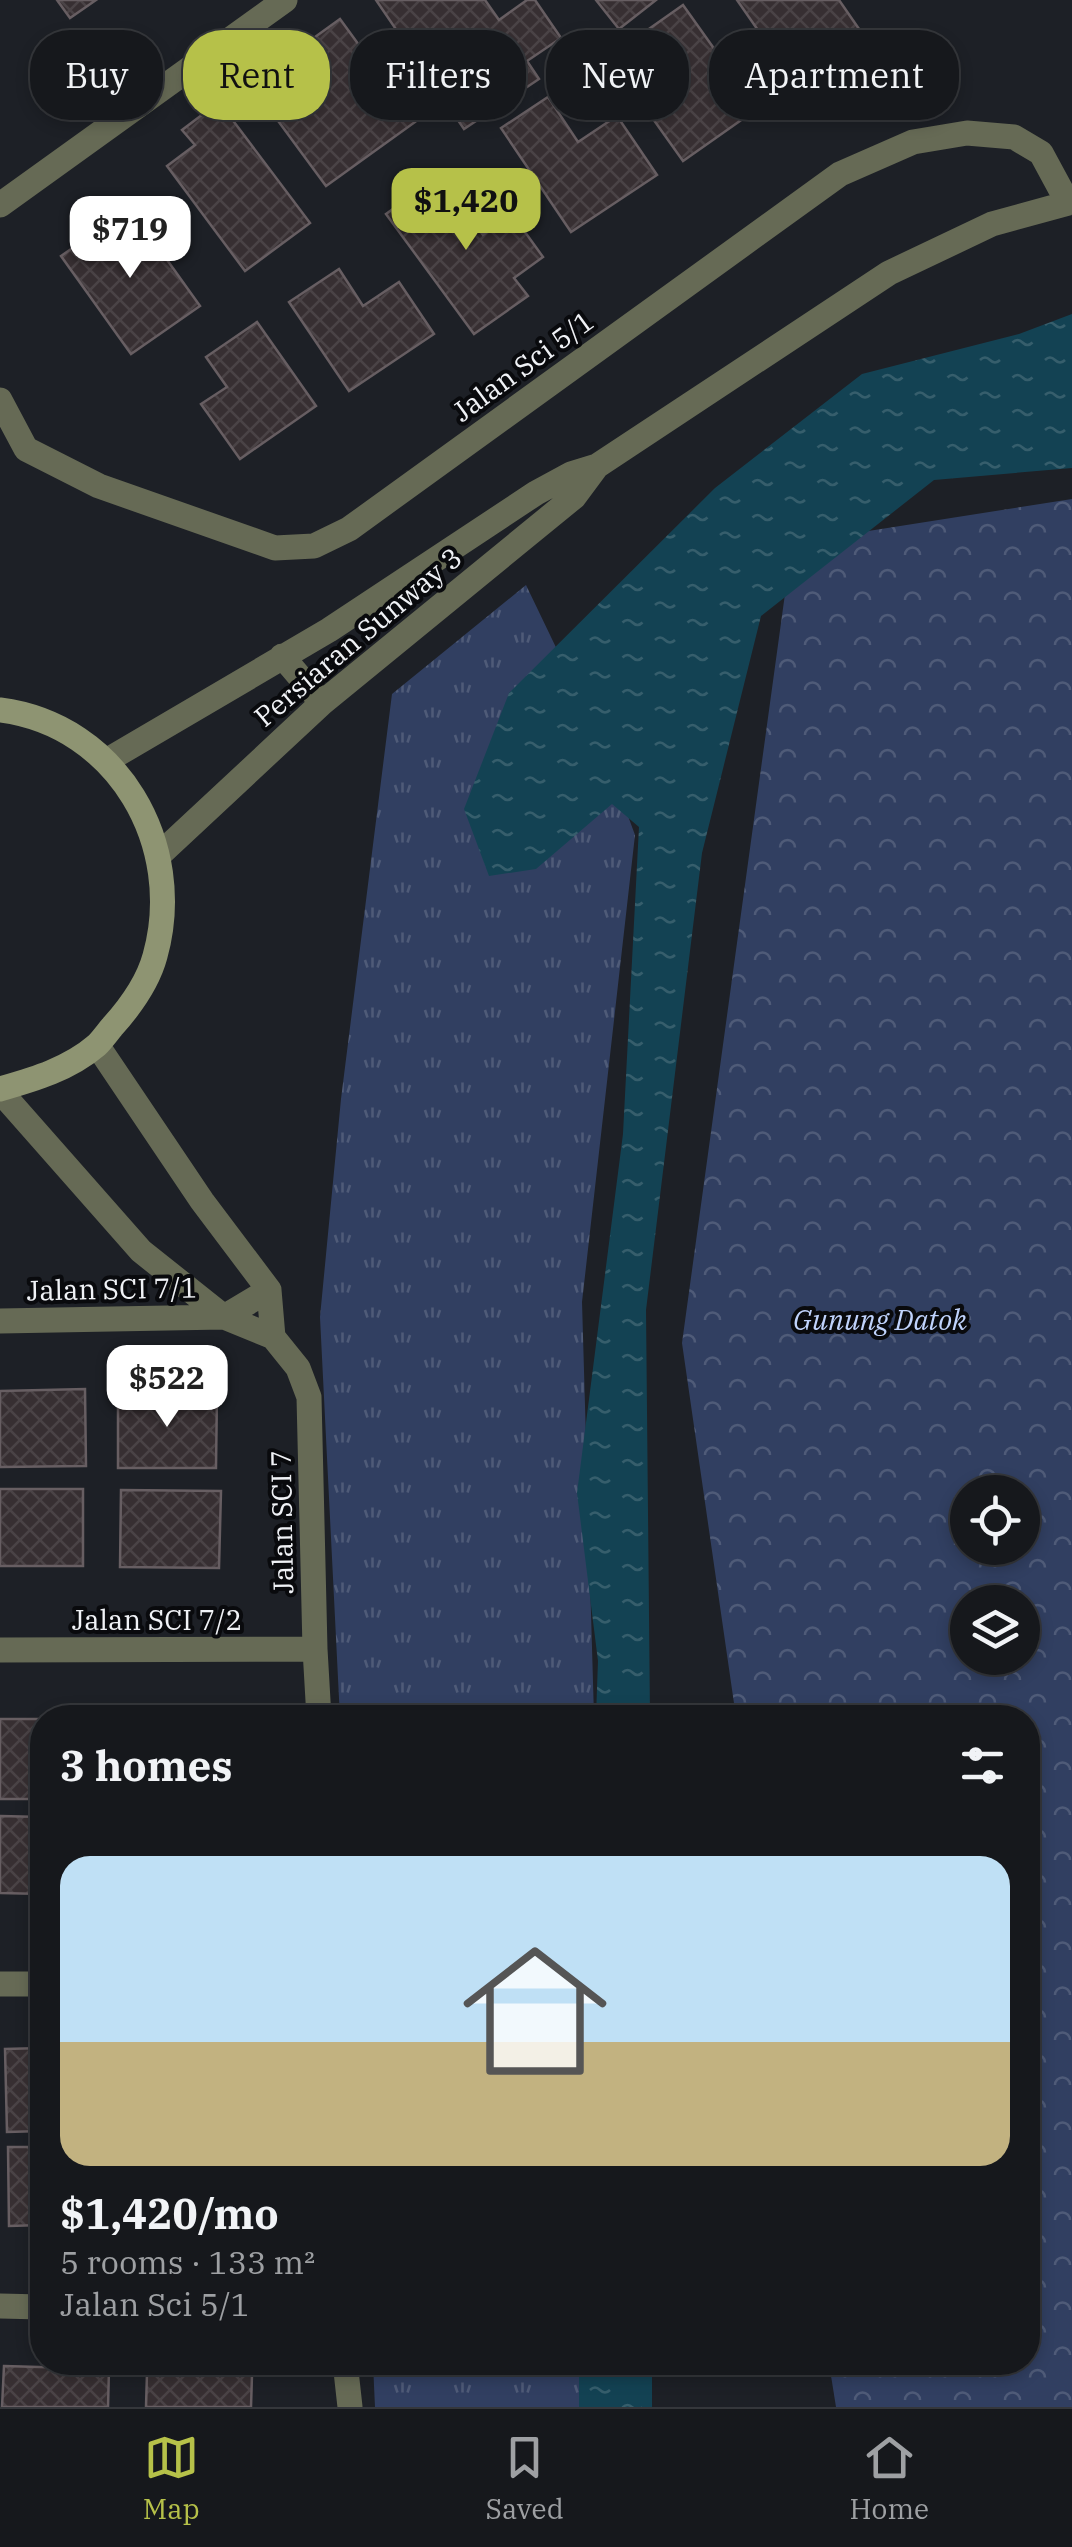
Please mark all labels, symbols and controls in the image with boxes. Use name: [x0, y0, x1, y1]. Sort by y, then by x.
chip: Buy: [30, 30, 163, 120]
chip: Rent: [183, 30, 330, 120]
chip: Filters: [350, 30, 526, 120]
chip: New: [546, 30, 689, 120]
chip: Apartment: [709, 30, 959, 120]
pin: $1,420: [385, 168, 547, 253]
text: $1,420: [414, 179, 518, 221]
pin: $719: [71, 196, 189, 281]
text: $719: [92, 207, 168, 249]
street label: Jalan Sci 5/1: [445, 302, 601, 429]
street label: Persiaran Sunway 3: [246, 539, 469, 734]
street label: Jalan SCI 7/1: [26, 1269, 198, 1308]
park label: Gunung Datok: [793, 1301, 967, 1338]
pin: $522: [108, 1345, 226, 1430]
text: $522: [129, 1356, 205, 1398]
street label: Jalan SCI 7: [262, 1450, 301, 1594]
map controls: [950, 1475, 1040, 1675]
button: locate: [950, 1475, 1040, 1565]
button: layers: [950, 1585, 1040, 1675]
street label: Jalan SCI 7/2: [72, 1601, 242, 1638]
text: 3 homes: [60, 1738, 233, 1793]
icon: filters: [955, 1738, 1010, 1793]
icon: home: [445, 1921, 625, 2101]
text: $1,420/mo: [60, 2186, 279, 2241]
text: 5 rooms · 133 m²: [60, 2241, 315, 2283]
text: Jalan Sci 5/1: [60, 2283, 250, 2325]
tab: Map: [143, 2430, 200, 2527]
tab: Saved: [485, 2430, 564, 2527]
tab: Home: [850, 2430, 929, 2527]

